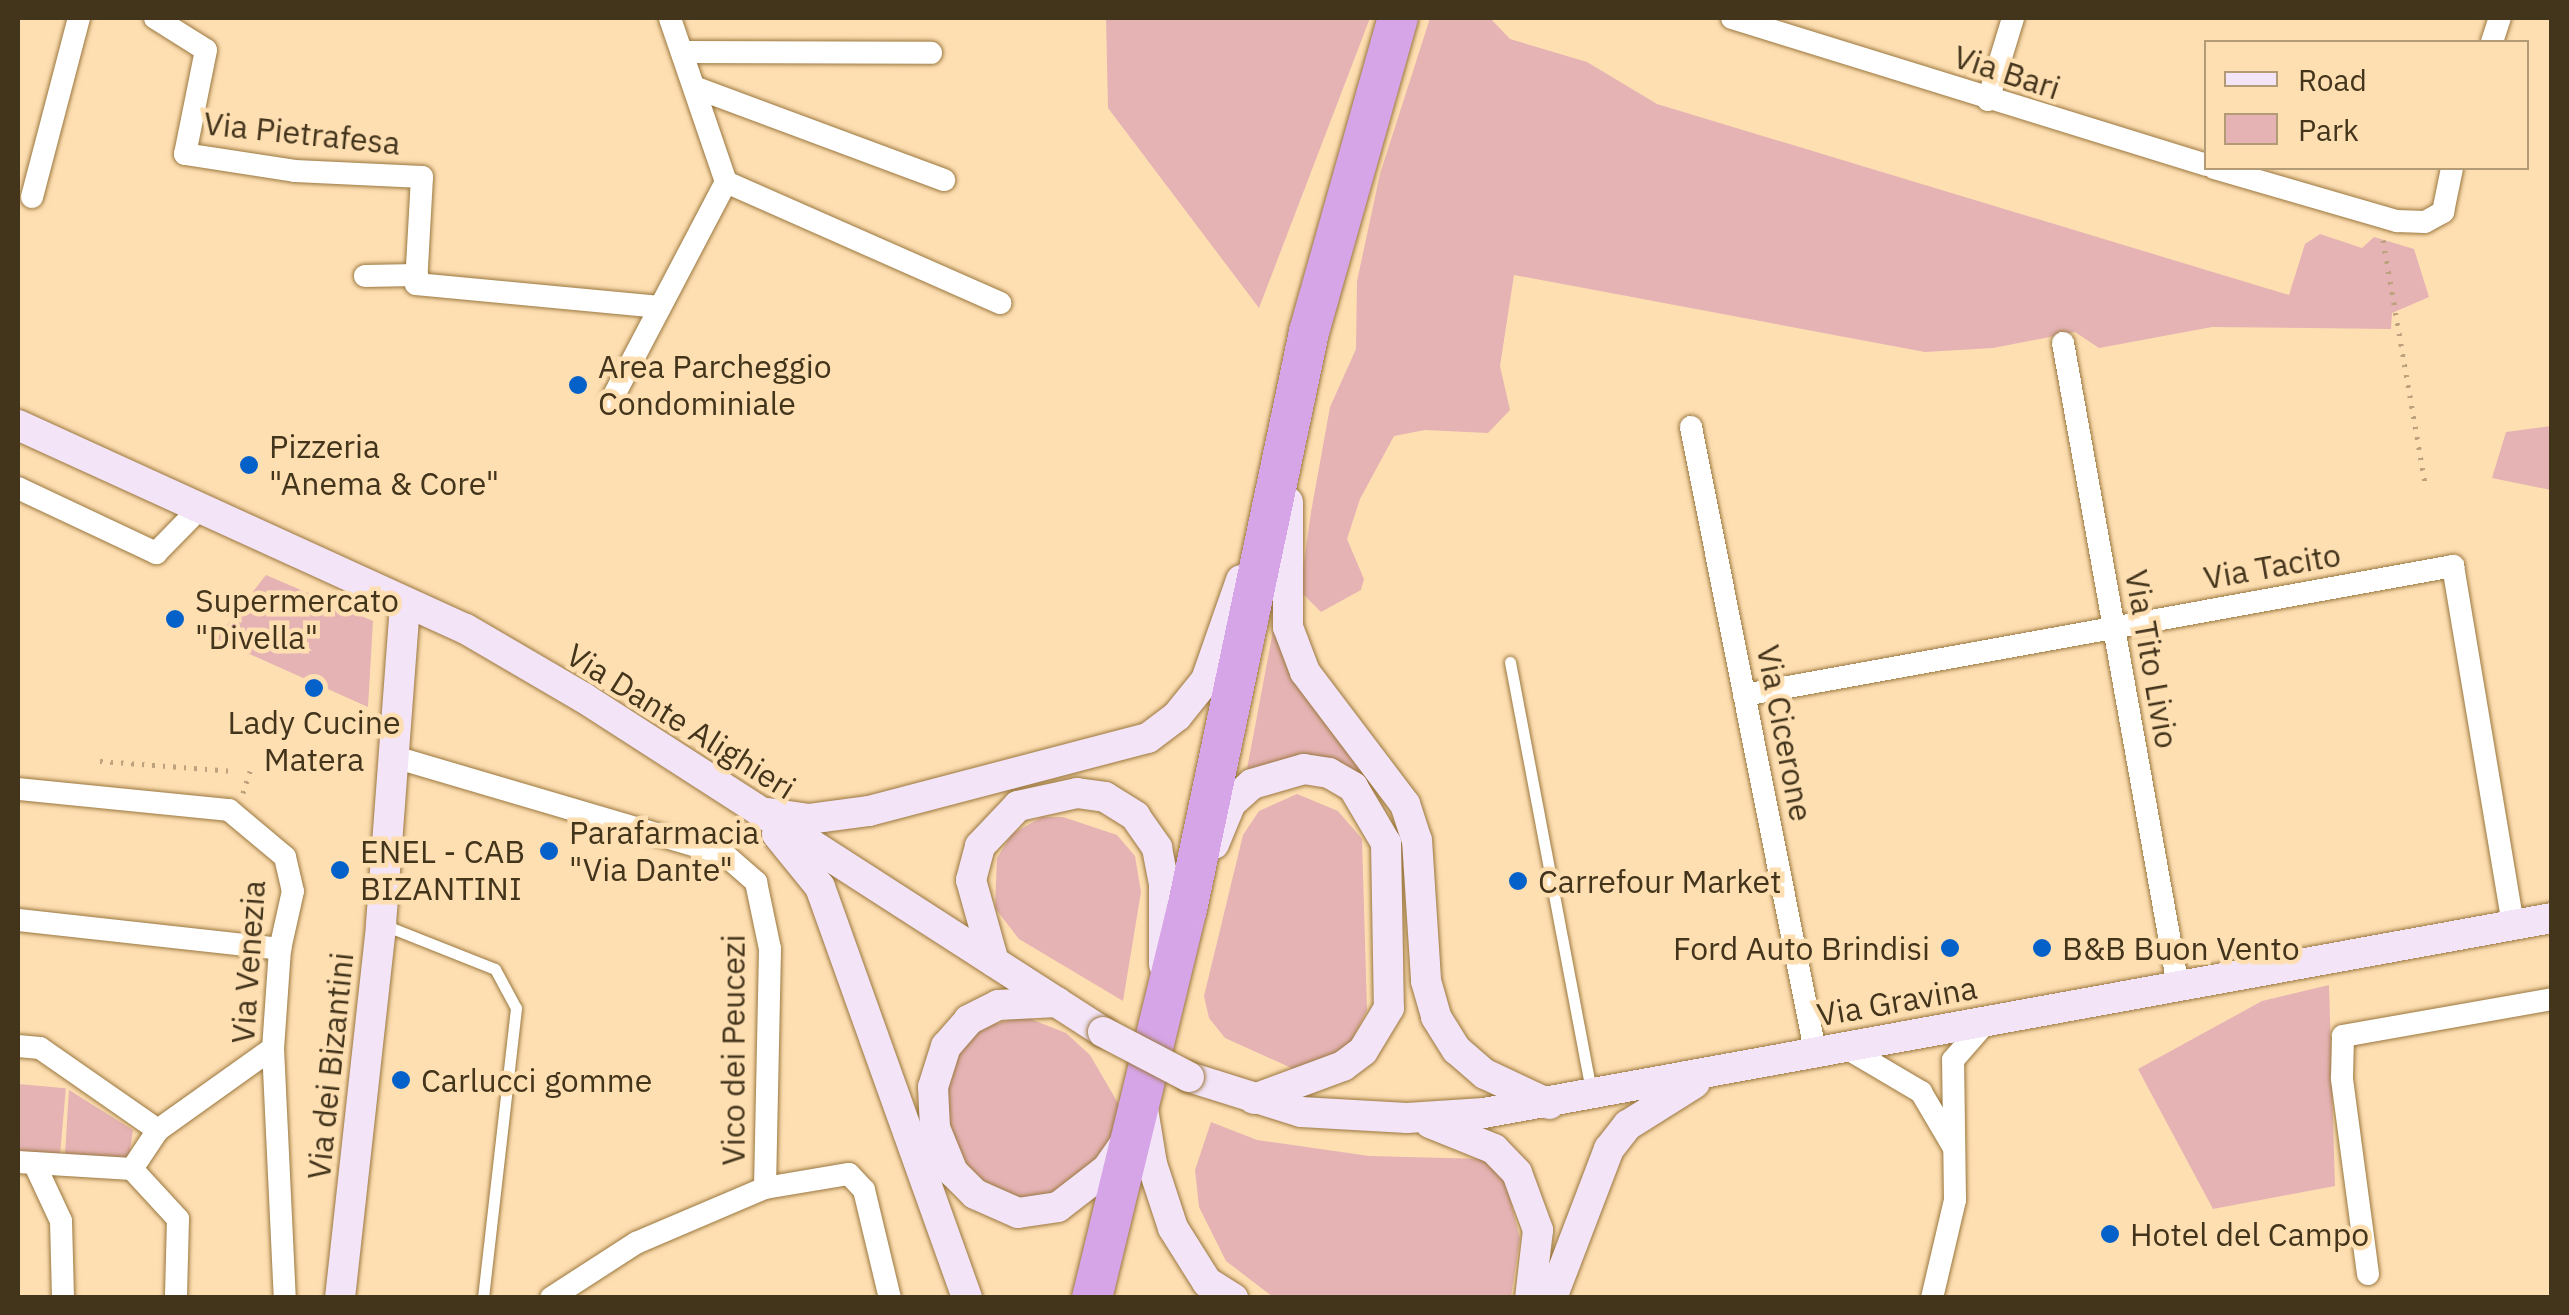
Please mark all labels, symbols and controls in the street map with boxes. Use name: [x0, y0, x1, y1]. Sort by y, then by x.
street label: Via Bari: [1949, 37, 2065, 107]
legend: [2204, 40, 2529, 170]
text: Road: [2298, 60, 2367, 99]
street label: Via Pietrafesa: [202, 104, 402, 162]
text: Park: [2298, 110, 2359, 149]
place label: Area Parcheggio Condominiale: [598, 348, 832, 423]
marker: Area Parcheggio Condominiale: [567, 374, 589, 396]
place label: Pizzeria "Anema & Core": [269, 428, 499, 503]
marker: Pizzeria "Anema & Core": [238, 454, 260, 476]
street label: Via Tacito: [2201, 535, 2343, 597]
street label: Via Tito Livio: [2117, 567, 2187, 751]
place label: Supermercato "Divella": [195, 582, 399, 657]
marker: Supermercato "Divella": [164, 608, 186, 630]
street label: Via Dante Alighieri: [559, 635, 803, 807]
street label: Via Cicerone: [1749, 642, 1821, 824]
marker: Lady Cucine Matera: [303, 677, 325, 699]
place label: Lady Cucine Matera: [227, 704, 401, 779]
place label: Parafarmacia "Via Dante": [569, 814, 759, 889]
place label: ENEL - CAB BIZANTINI: [360, 833, 525, 908]
marker: Parafarmacia "Via Dante": [538, 840, 560, 862]
marker: ENEL - CAB BIZANTINI: [329, 859, 351, 881]
place label: Carrefour Market: [1538, 862, 1781, 900]
marker: Carrefour Market: [1507, 870, 1529, 892]
street label: Via Venezia: [223, 879, 273, 1045]
place label: Ford Auto Brindisi: [1673, 929, 1930, 967]
place label: B&B Buon Vento: [2062, 929, 2300, 967]
street label: Vico dei Peucezi: [714, 934, 752, 1166]
marker: Ford Auto Brindisi: [1939, 937, 1961, 959]
marker: B&B Buon Vento: [2031, 937, 2053, 959]
street label: Via dei Bizantini: [299, 951, 361, 1181]
street label: Via Gravina: [1814, 968, 1980, 1034]
place label: Carlucci gomme: [421, 1061, 652, 1099]
marker: Carlucci gomme: [390, 1069, 412, 1091]
place label: Hotel del Campo: [2130, 1215, 2369, 1253]
marker: Hotel del Campo: [2099, 1223, 2121, 1245]

